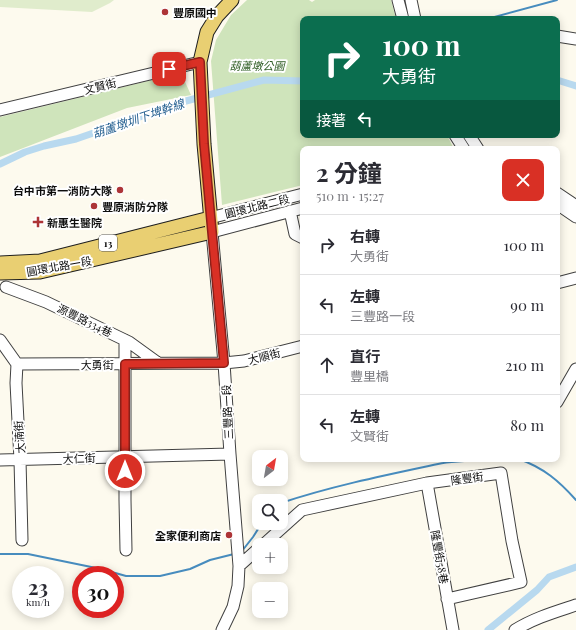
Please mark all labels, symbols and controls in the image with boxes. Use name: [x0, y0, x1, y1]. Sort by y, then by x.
place label: 豐原國中: [173, 5, 217, 20]
marker: 豐原國中: [160, 7, 170, 17]
text: 100 m: [382, 26, 461, 63]
icon: right: [316, 32, 368, 84]
pin: [152, 52, 186, 86]
icon: arrive: [158, 58, 180, 80]
park label: 葫蘆墩公園: [230, 58, 286, 73]
text: 大勇街: [382, 64, 436, 88]
street label: 文賢街: [82, 75, 118, 97]
water label: 葫蘆墩圳下埤幹線: [90, 94, 188, 141]
icon: left: [354, 108, 376, 130]
text: 接著: [316, 110, 346, 130]
text: 2 分鐘: [316, 156, 382, 188]
button: close: [502, 159, 544, 201]
place label: 台中市第一消防大隊: [13, 183, 112, 198]
marker: 台中市第一消防大隊: [115, 185, 125, 195]
text: 510 m · 15:27: [316, 187, 384, 204]
street label: 圓環北路二段: [223, 191, 291, 221]
place label: 豐原消防分隊: [102, 199, 168, 214]
marker: 豐原消防分隊: [89, 201, 99, 211]
place label: 新惠生醫院: [47, 215, 102, 230]
marker: 新惠生醫院: [32, 216, 44, 228]
text: 右轉: [350, 226, 380, 246]
icon: right: [316, 234, 338, 256]
road number: 13: [99, 235, 117, 251]
text: 100 m: [503, 235, 544, 255]
text: 大勇街: [350, 247, 389, 264]
street label: 圓環北路一段: [25, 253, 93, 279]
text: 左轉: [350, 286, 380, 306]
icon: left: [316, 294, 338, 316]
text: 90 m: [510, 295, 544, 315]
street label: 源豐路334巷: [55, 300, 115, 340]
text: 三豐路一段: [350, 307, 415, 324]
street label: 大順街: [246, 345, 282, 367]
text: 直行: [350, 346, 380, 366]
icon: ahead: [316, 354, 338, 376]
text: 210 m: [505, 355, 544, 375]
street label: 大勇街: [81, 357, 114, 372]
text: 豐里橋: [350, 367, 389, 384]
street label: 三豐路一段: [218, 384, 236, 440]
text: 左轉: [350, 406, 380, 426]
icon: left: [316, 414, 338, 436]
text: 80 m: [510, 415, 544, 435]
street label: 大湳街: [10, 420, 28, 454]
text: 文賢街: [350, 427, 389, 444]
street label: 大仁街: [62, 450, 96, 466]
position arrow: [104, 450, 146, 492]
north arrow: [252, 450, 288, 486]
map controls: [252, 450, 288, 618]
street label: 隆豐街: [450, 468, 484, 488]
button: search: [252, 494, 288, 530]
place label: 全家便利商店: [155, 528, 221, 543]
street label: 隆豐街58巷: [428, 529, 452, 585]
marker: 全家便利商店: [224, 530, 234, 540]
button: +: [252, 538, 288, 574]
speed limit sign: 30: [72, 566, 124, 618]
text: 23: [28, 573, 48, 600]
button: −: [252, 582, 288, 618]
text: km/h: [26, 595, 50, 609]

